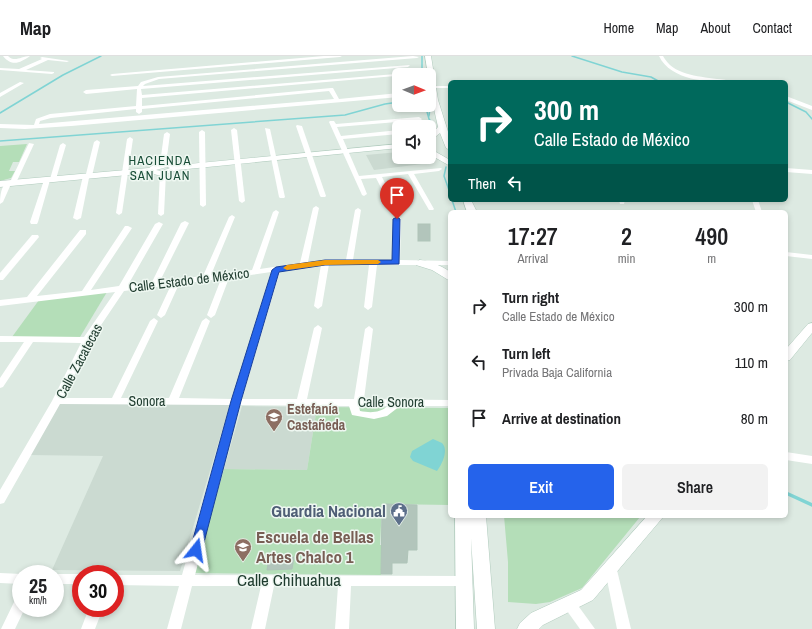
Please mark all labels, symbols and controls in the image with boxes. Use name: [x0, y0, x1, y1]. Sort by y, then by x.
text: Map: [20, 15, 51, 41]
text: Home: [603, 19, 634, 37]
text: Map: [656, 19, 678, 37]
text: About: [700, 19, 730, 37]
text: Contact: [752, 19, 792, 37]
north arrow: [392, 68, 436, 112]
map controls: [392, 68, 436, 164]
text: 300 m: [534, 91, 599, 129]
icon: right: [468, 96, 520, 148]
button: sound: [392, 120, 436, 164]
text: Calle Estado de México: [534, 127, 690, 152]
district label: HACIENDA SAN JUAN: [128, 152, 192, 184]
icon: left: [504, 172, 526, 194]
text: Then: [468, 173, 496, 194]
pin: [380, 178, 414, 219]
icon: arrive: [386, 184, 408, 206]
text: 17:27: [508, 220, 558, 252]
text: 2: [621, 220, 632, 252]
text: 490: [695, 220, 728, 252]
text: Arrival: [517, 250, 548, 267]
text: min: [618, 250, 635, 267]
text: m: [707, 250, 716, 267]
street label: Calle Estado de México: [128, 264, 250, 296]
text: Turn right: [502, 287, 559, 308]
icon: right: [468, 295, 490, 317]
text: 300 m: [734, 296, 768, 317]
text: Calle Estado de México: [502, 308, 615, 325]
street label: Calle Zacatecas: [52, 320, 106, 402]
text: Turn left: [502, 343, 550, 364]
icon: left: [468, 351, 490, 373]
text: 110 m: [735, 352, 768, 373]
text: Privada Baja California: [502, 364, 612, 381]
street label: Sonora: [128, 392, 166, 410]
street label: Calle Sonora: [358, 393, 425, 411]
place label: Estefanía Castañeda: [287, 400, 346, 434]
school or university icon: Estefanía Castañeda: [264, 407, 284, 432]
icon: arrive: [468, 407, 490, 429]
text: Arrive at destination: [502, 408, 621, 429]
text: 80 m: [741, 408, 768, 429]
button: Exit: [468, 464, 614, 510]
button: Share: [622, 464, 768, 510]
place label: Guardia Nacional: [271, 499, 386, 522]
public building icon: Guardia Nacional: [389, 501, 409, 526]
place label: Escuela de Bellas Artes Chalco 1: [256, 525, 374, 568]
position arrow: [175, 529, 217, 571]
school or university icon: Escuela de Bellas Artes Chalco 1: [233, 537, 253, 562]
speed limit sign: 30: [72, 565, 124, 617]
street label: Calle Chihuahua: [237, 568, 341, 591]
text: 25: [29, 572, 47, 599]
text: km/h: [29, 594, 47, 607]

